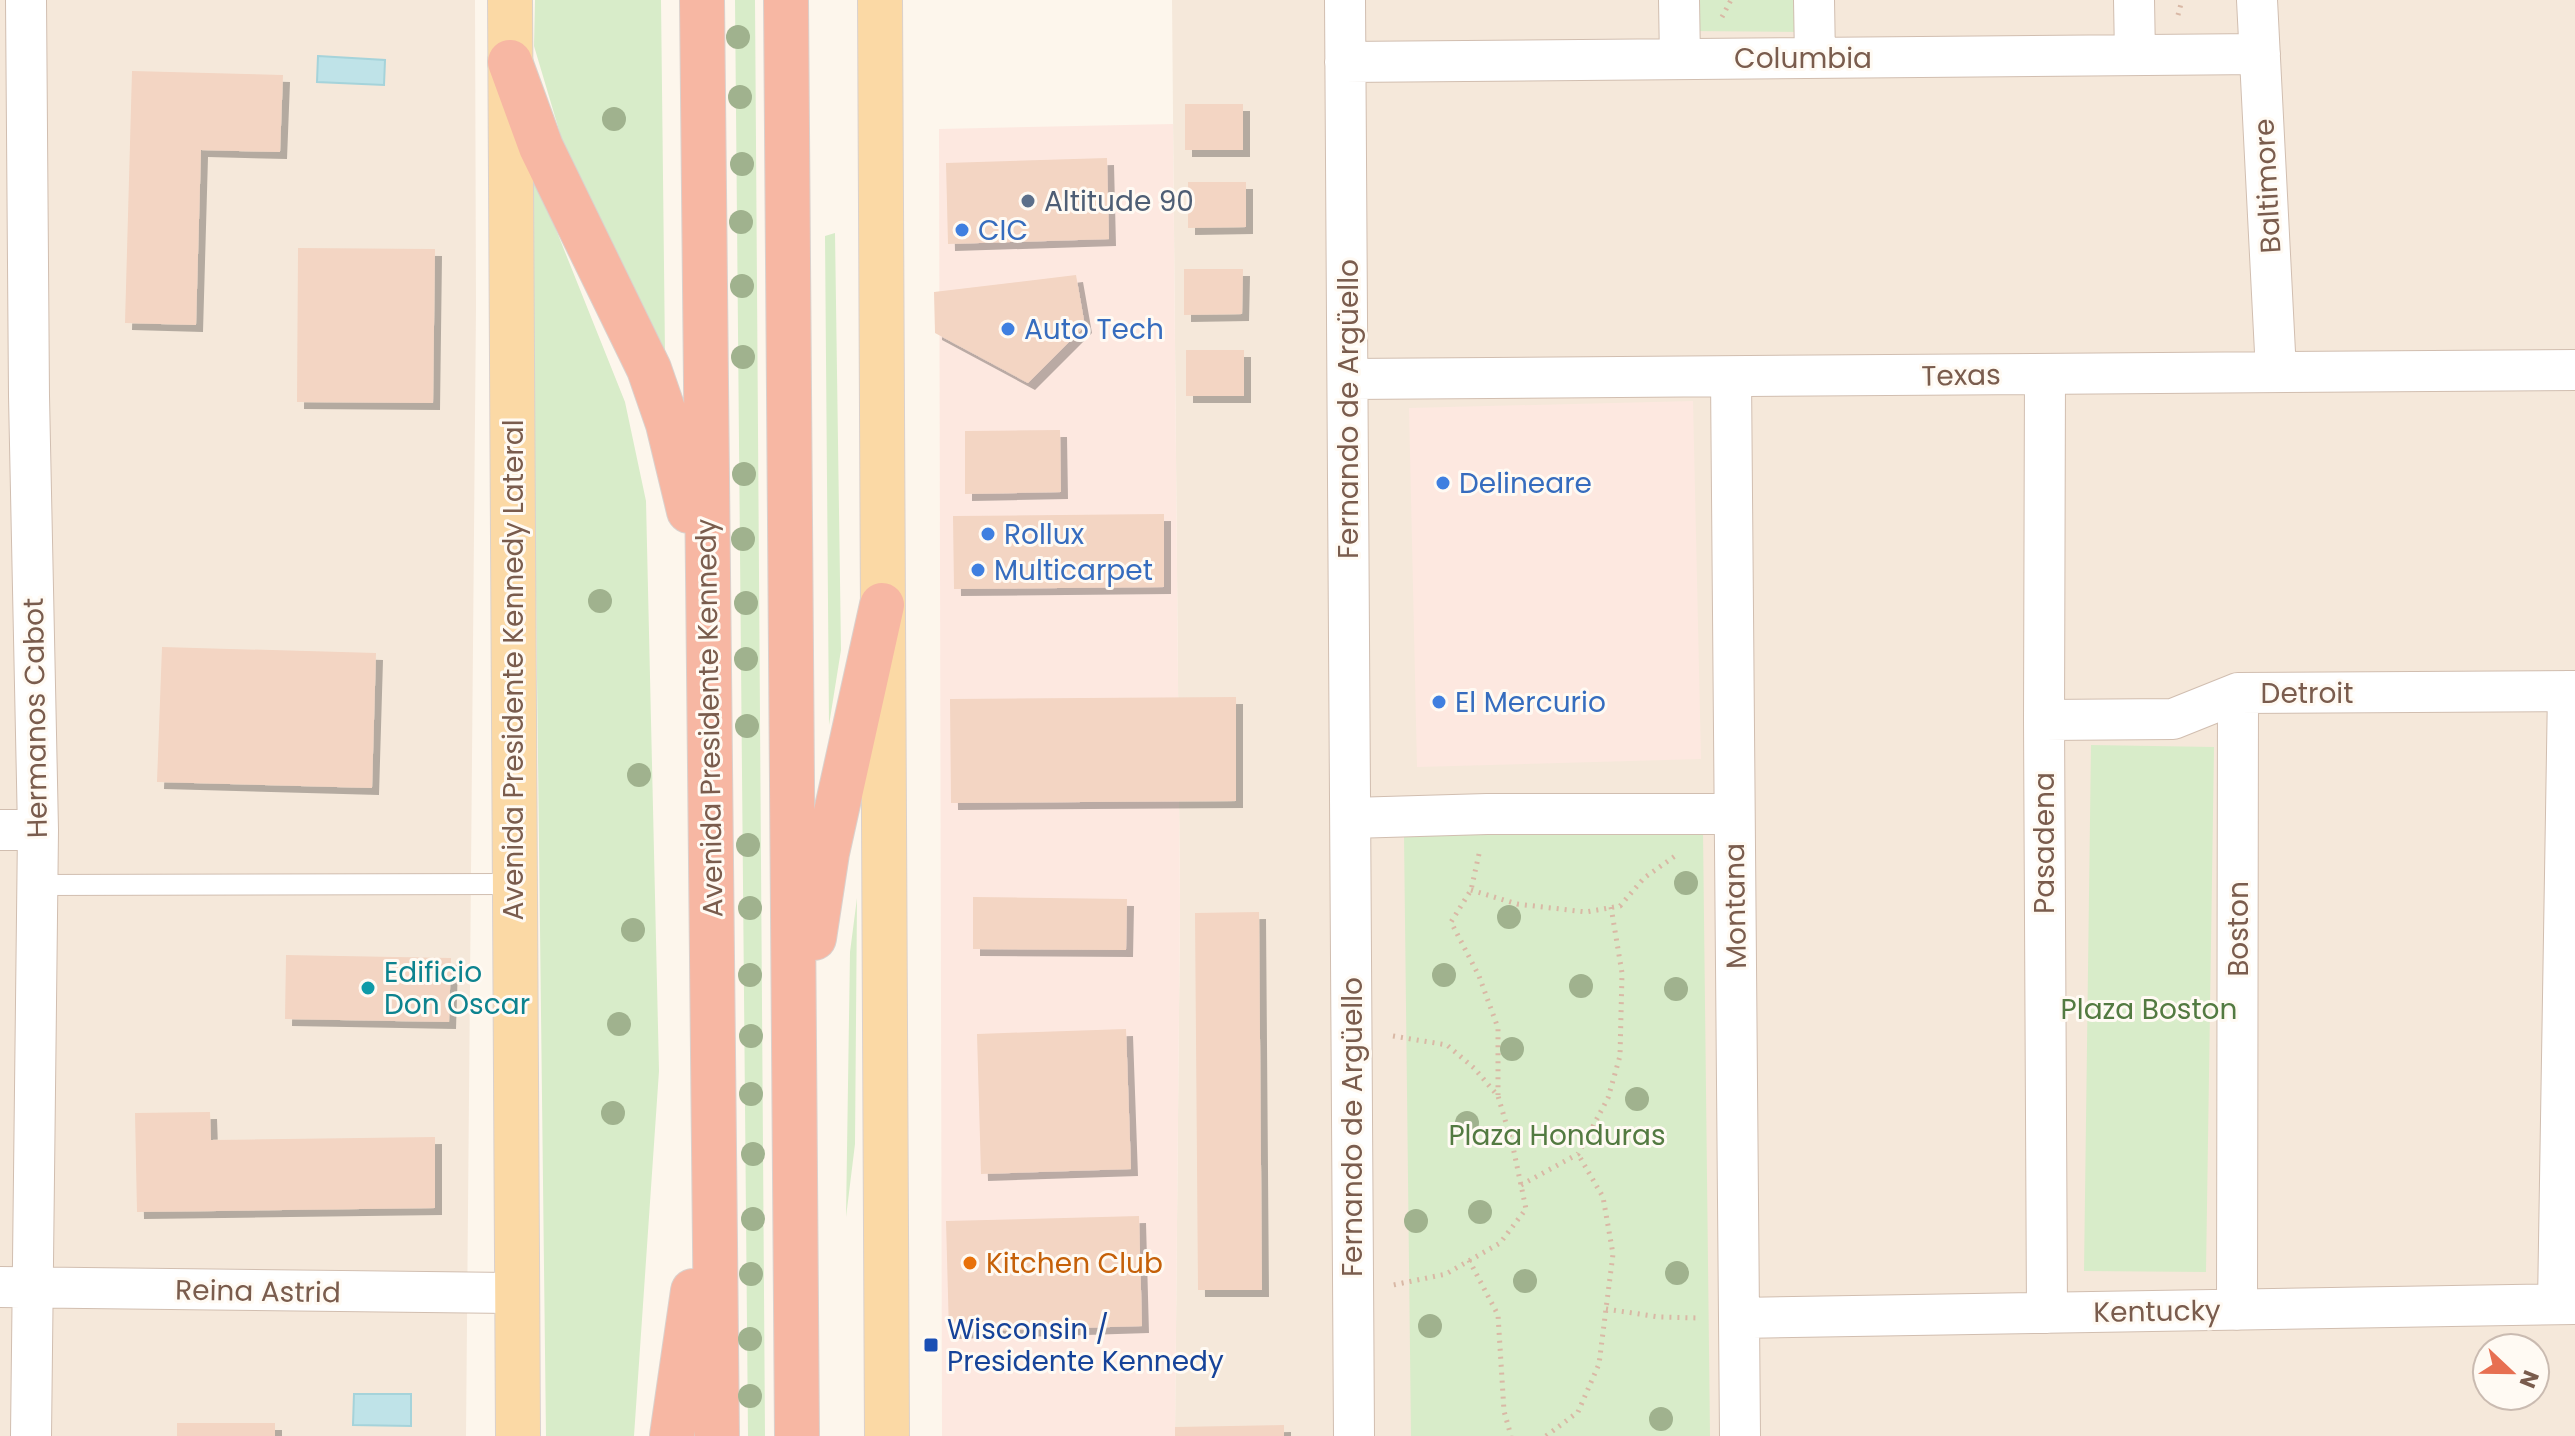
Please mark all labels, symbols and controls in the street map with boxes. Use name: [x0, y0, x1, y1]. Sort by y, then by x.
street label: Columbia: [1734, 39, 1872, 78]
street label: Baltimore: [2245, 118, 2290, 254]
place label: Altitude 90: [1044, 182, 1194, 221]
marker: Altitude 90: [1019, 192, 1037, 210]
place label: CIC: [978, 211, 1028, 250]
marker: CIC: [953, 221, 971, 239]
street label: Fernando de Argüello: [1329, 259, 1368, 559]
place label: Auto Tech: [1024, 310, 1164, 349]
marker: Auto Tech: [999, 320, 1017, 338]
street label: Texas: [1921, 355, 2001, 396]
street label: Avenida Presidente Kennedy Lateral: [494, 419, 533, 921]
place label: Delineare: [1459, 464, 1592, 503]
marker: Delineare: [1434, 474, 1452, 492]
place label: Rollux: [1004, 515, 1085, 554]
street label: Avenida Presidente Kennedy: [687, 518, 732, 918]
marker: Rollux: [979, 525, 997, 543]
place label: Multicarpet: [994, 551, 1153, 590]
marker: Multicarpet: [969, 561, 987, 579]
street label: Hermanos Cabot: [14, 597, 57, 839]
street label: Detroit: [2261, 674, 2353, 713]
place label: El Mercurio: [1455, 683, 1606, 722]
marker: El Mercurio: [1430, 693, 1448, 711]
street label: Pasadena: [2025, 772, 2064, 914]
street label: Montana: [1715, 843, 1756, 969]
street label: Boston: [2219, 881, 2258, 977]
place label: Edificio Don Oscar: [384, 953, 530, 1024]
street label: Fernando de Argüello: [1333, 977, 1372, 1277]
marker: Edificio Don Oscar: [359, 979, 377, 997]
park label: Plaza Boston: [2061, 990, 2237, 1029]
park label: Plaza Honduras: [1448, 1116, 1666, 1155]
place label: Kitchen Club: [986, 1244, 1163, 1283]
marker: Kitchen Club: [961, 1254, 979, 1272]
street label: Reina Astrid: [175, 1271, 341, 1312]
street label: Kentucky: [2093, 1291, 2221, 1332]
place label: Wisconsin / Presidente Kennedy: [947, 1310, 1224, 1381]
north arrow: [2471, 1332, 2551, 1412]
marker: Wisconsin / Presidente Kennedy: [922, 1336, 940, 1354]
text: N: [2512, 1366, 2547, 1393]

